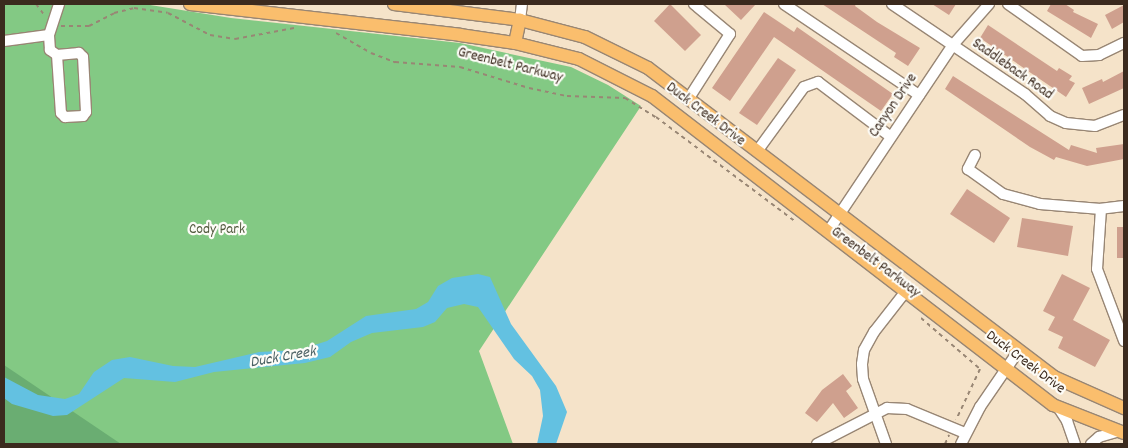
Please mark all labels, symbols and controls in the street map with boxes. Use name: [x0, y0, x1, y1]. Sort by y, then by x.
street label: Saddleback Road: [968, 35, 1056, 105]
street label: Greenbelt Parkway: [456, 44, 564, 88]
street label: Canyon Drive: [866, 71, 922, 141]
street label: Duck Creek Drive: [662, 79, 748, 151]
park label: Cody Park: [189, 222, 245, 240]
street label: Greenbelt Parkway: [827, 224, 923, 302]
street label: Duck Creek Drive: [982, 327, 1068, 399]
water label: Duck Creek: [249, 343, 317, 373]

